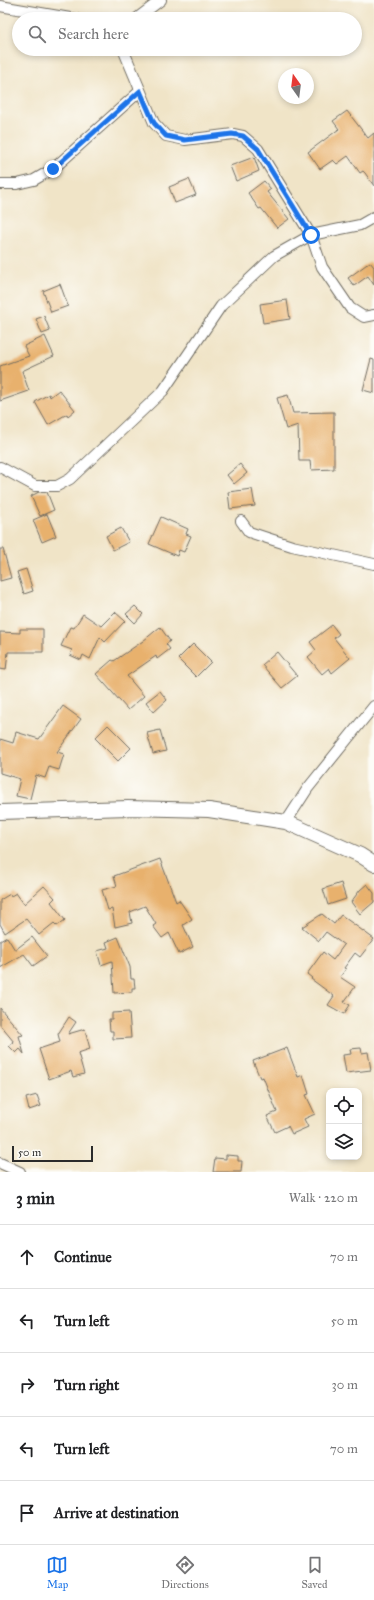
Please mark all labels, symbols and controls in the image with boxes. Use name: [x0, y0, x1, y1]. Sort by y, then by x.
search box: [12, 12, 362, 56]
icon: search: [26, 23, 48, 45]
text: Search here: [58, 25, 129, 43]
north arrow: [278, 68, 314, 104]
route end: [44, 160, 62, 178]
route start: [302, 226, 320, 244]
map controls: [326, 1088, 362, 1160]
button: locate: [326, 1088, 362, 1124]
button: layers: [326, 1124, 362, 1160]
scale bar: [12, 1144, 93, 1163]
text: 50 m: [18, 1146, 41, 1159]
text: 3 min: [16, 1188, 55, 1209]
text: Walk · 220 m: [289, 1190, 358, 1206]
icon: ahead: [16, 1246, 38, 1268]
text: Continue: [54, 1248, 112, 1266]
text: 70 m: [330, 1249, 358, 1265]
icon: left: [16, 1310, 38, 1332]
text: Turn left: [54, 1312, 110, 1330]
text: 50 m: [331, 1313, 358, 1329]
icon: right: [16, 1374, 38, 1396]
text: Turn right: [54, 1376, 119, 1394]
text: 30 m: [332, 1377, 358, 1393]
icon: left: [16, 1438, 38, 1460]
text: Turn left: [54, 1440, 110, 1458]
text: 70 m: [330, 1441, 358, 1457]
icon: arrive: [16, 1502, 38, 1524]
text: Arrive at destination: [54, 1504, 179, 1522]
tab: Map: [46, 1554, 68, 1591]
tab: Directions: [161, 1554, 209, 1591]
tab: Saved: [301, 1554, 328, 1591]

